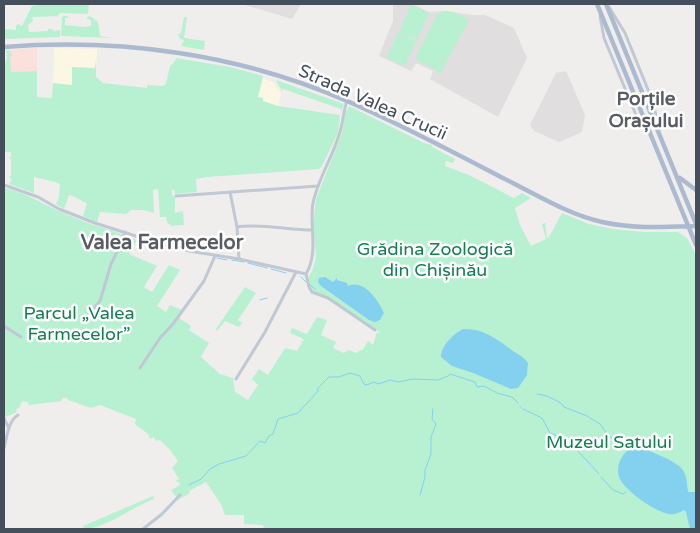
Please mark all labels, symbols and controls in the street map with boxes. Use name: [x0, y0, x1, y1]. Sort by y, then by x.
street label: Strada Valea Crucii: [295, 59, 451, 145]
district label: Porțile Orașului: [609, 88, 683, 133]
district label: Valea Farmecelor: [81, 231, 244, 255]
park label: Grădina Zoologică din Chișinău: [357, 238, 513, 281]
park label: Parcul „Valea Farmecelor”: [23, 302, 135, 345]
park label: Muzeul Satului: [546, 431, 672, 453]

